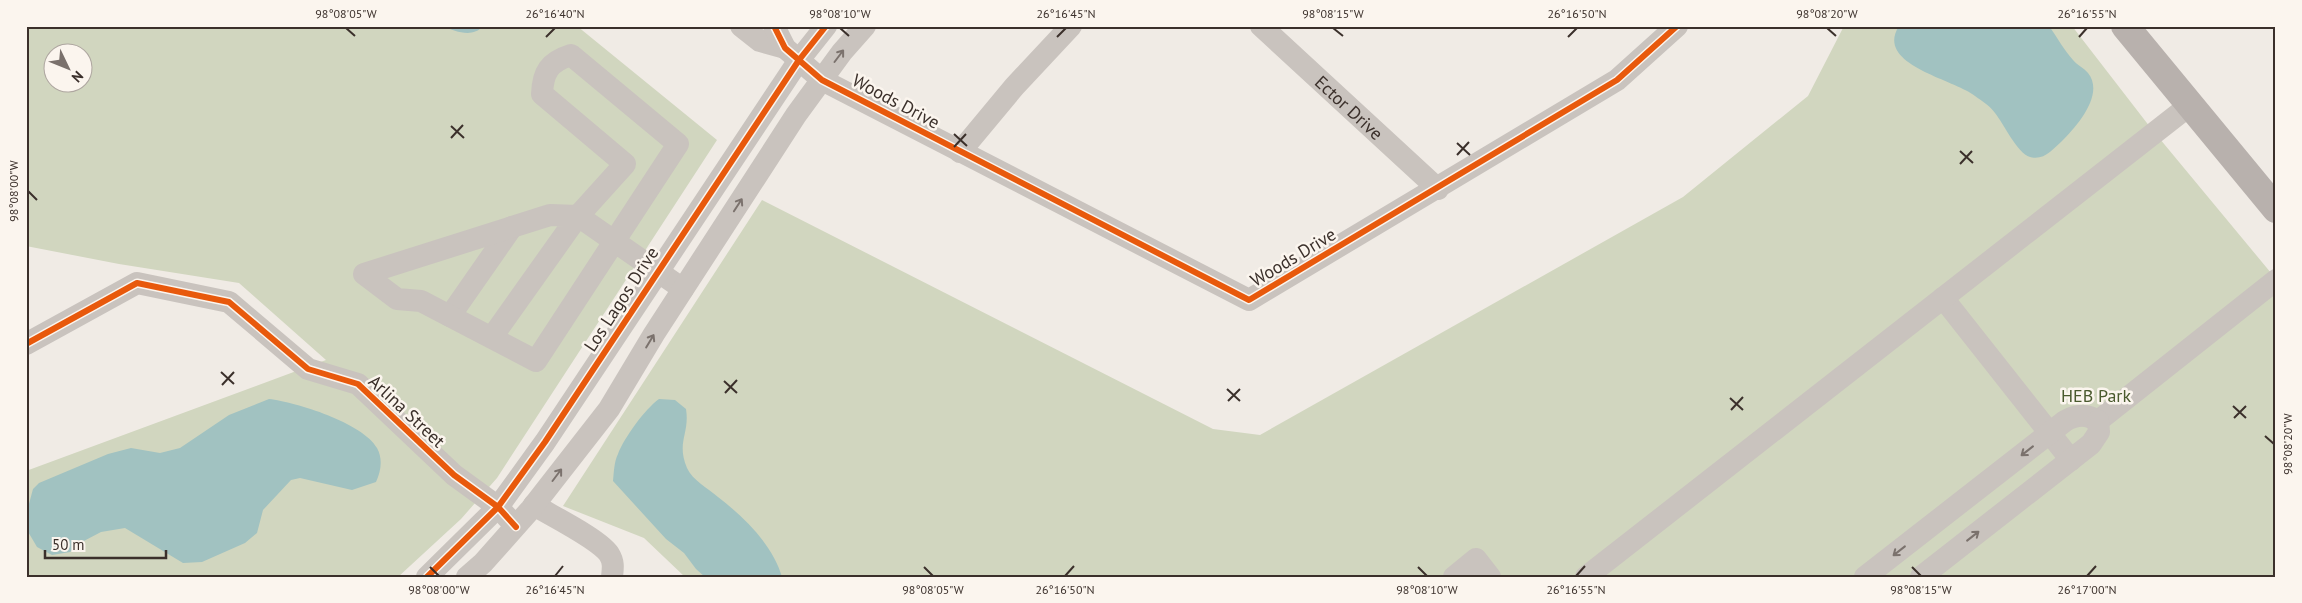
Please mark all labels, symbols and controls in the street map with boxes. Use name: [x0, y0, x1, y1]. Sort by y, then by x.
text: 98°08'05"W: [315, 6, 377, 21]
text: 26°16'40"N: [525, 6, 585, 21]
text: 98°08'10"W: [809, 6, 871, 21]
text: 26°16'45"N: [1036, 6, 1096, 21]
text: 98°08'15"W: [1302, 6, 1364, 21]
text: 26°16'50"N: [1547, 6, 1607, 21]
text: 98°08'20"W: [1796, 6, 1858, 21]
text: 26°16'55"N: [2057, 6, 2117, 21]
north arrow: [42, 42, 92, 92]
one-way arrow: [834, 50, 845, 63]
text: N: [68, 67, 87, 86]
street label: Woods Drive: [848, 68, 944, 134]
street label: Ector Drive: [1310, 70, 1388, 144]
text: 98°08'00"W: [6, 160, 21, 222]
one-way arrow: [733, 198, 743, 212]
street label: Woods Drive: [1246, 222, 1340, 292]
street label: Los Lagos Drive: [579, 242, 663, 356]
one-way arrow: [645, 335, 655, 349]
street label: Arlina Street: [364, 370, 450, 452]
park label: HEB Park: [2061, 384, 2131, 407]
text: 98°08'20"W: [2280, 413, 2295, 475]
one-way arrow: [2020, 446, 2034, 456]
one-way arrow: [552, 469, 563, 482]
scale bar: [45, 528, 166, 560]
one-way arrow: [1966, 531, 1980, 541]
text: 50 m: [52, 535, 85, 554]
one-way arrow: [1893, 545, 1906, 556]
text: 98°08'00"W: [408, 582, 470, 597]
text: 26°16'45"N: [525, 582, 585, 597]
text: 98°08'05"W: [902, 582, 964, 597]
text: 26°16'50"N: [1035, 582, 1095, 597]
text: 98°08'10"W: [1396, 582, 1458, 597]
text: 26°16'55"N: [1546, 582, 1606, 597]
text: 98°08'15"W: [1890, 582, 1952, 597]
text: 26°17'00"N: [2057, 582, 2117, 597]

